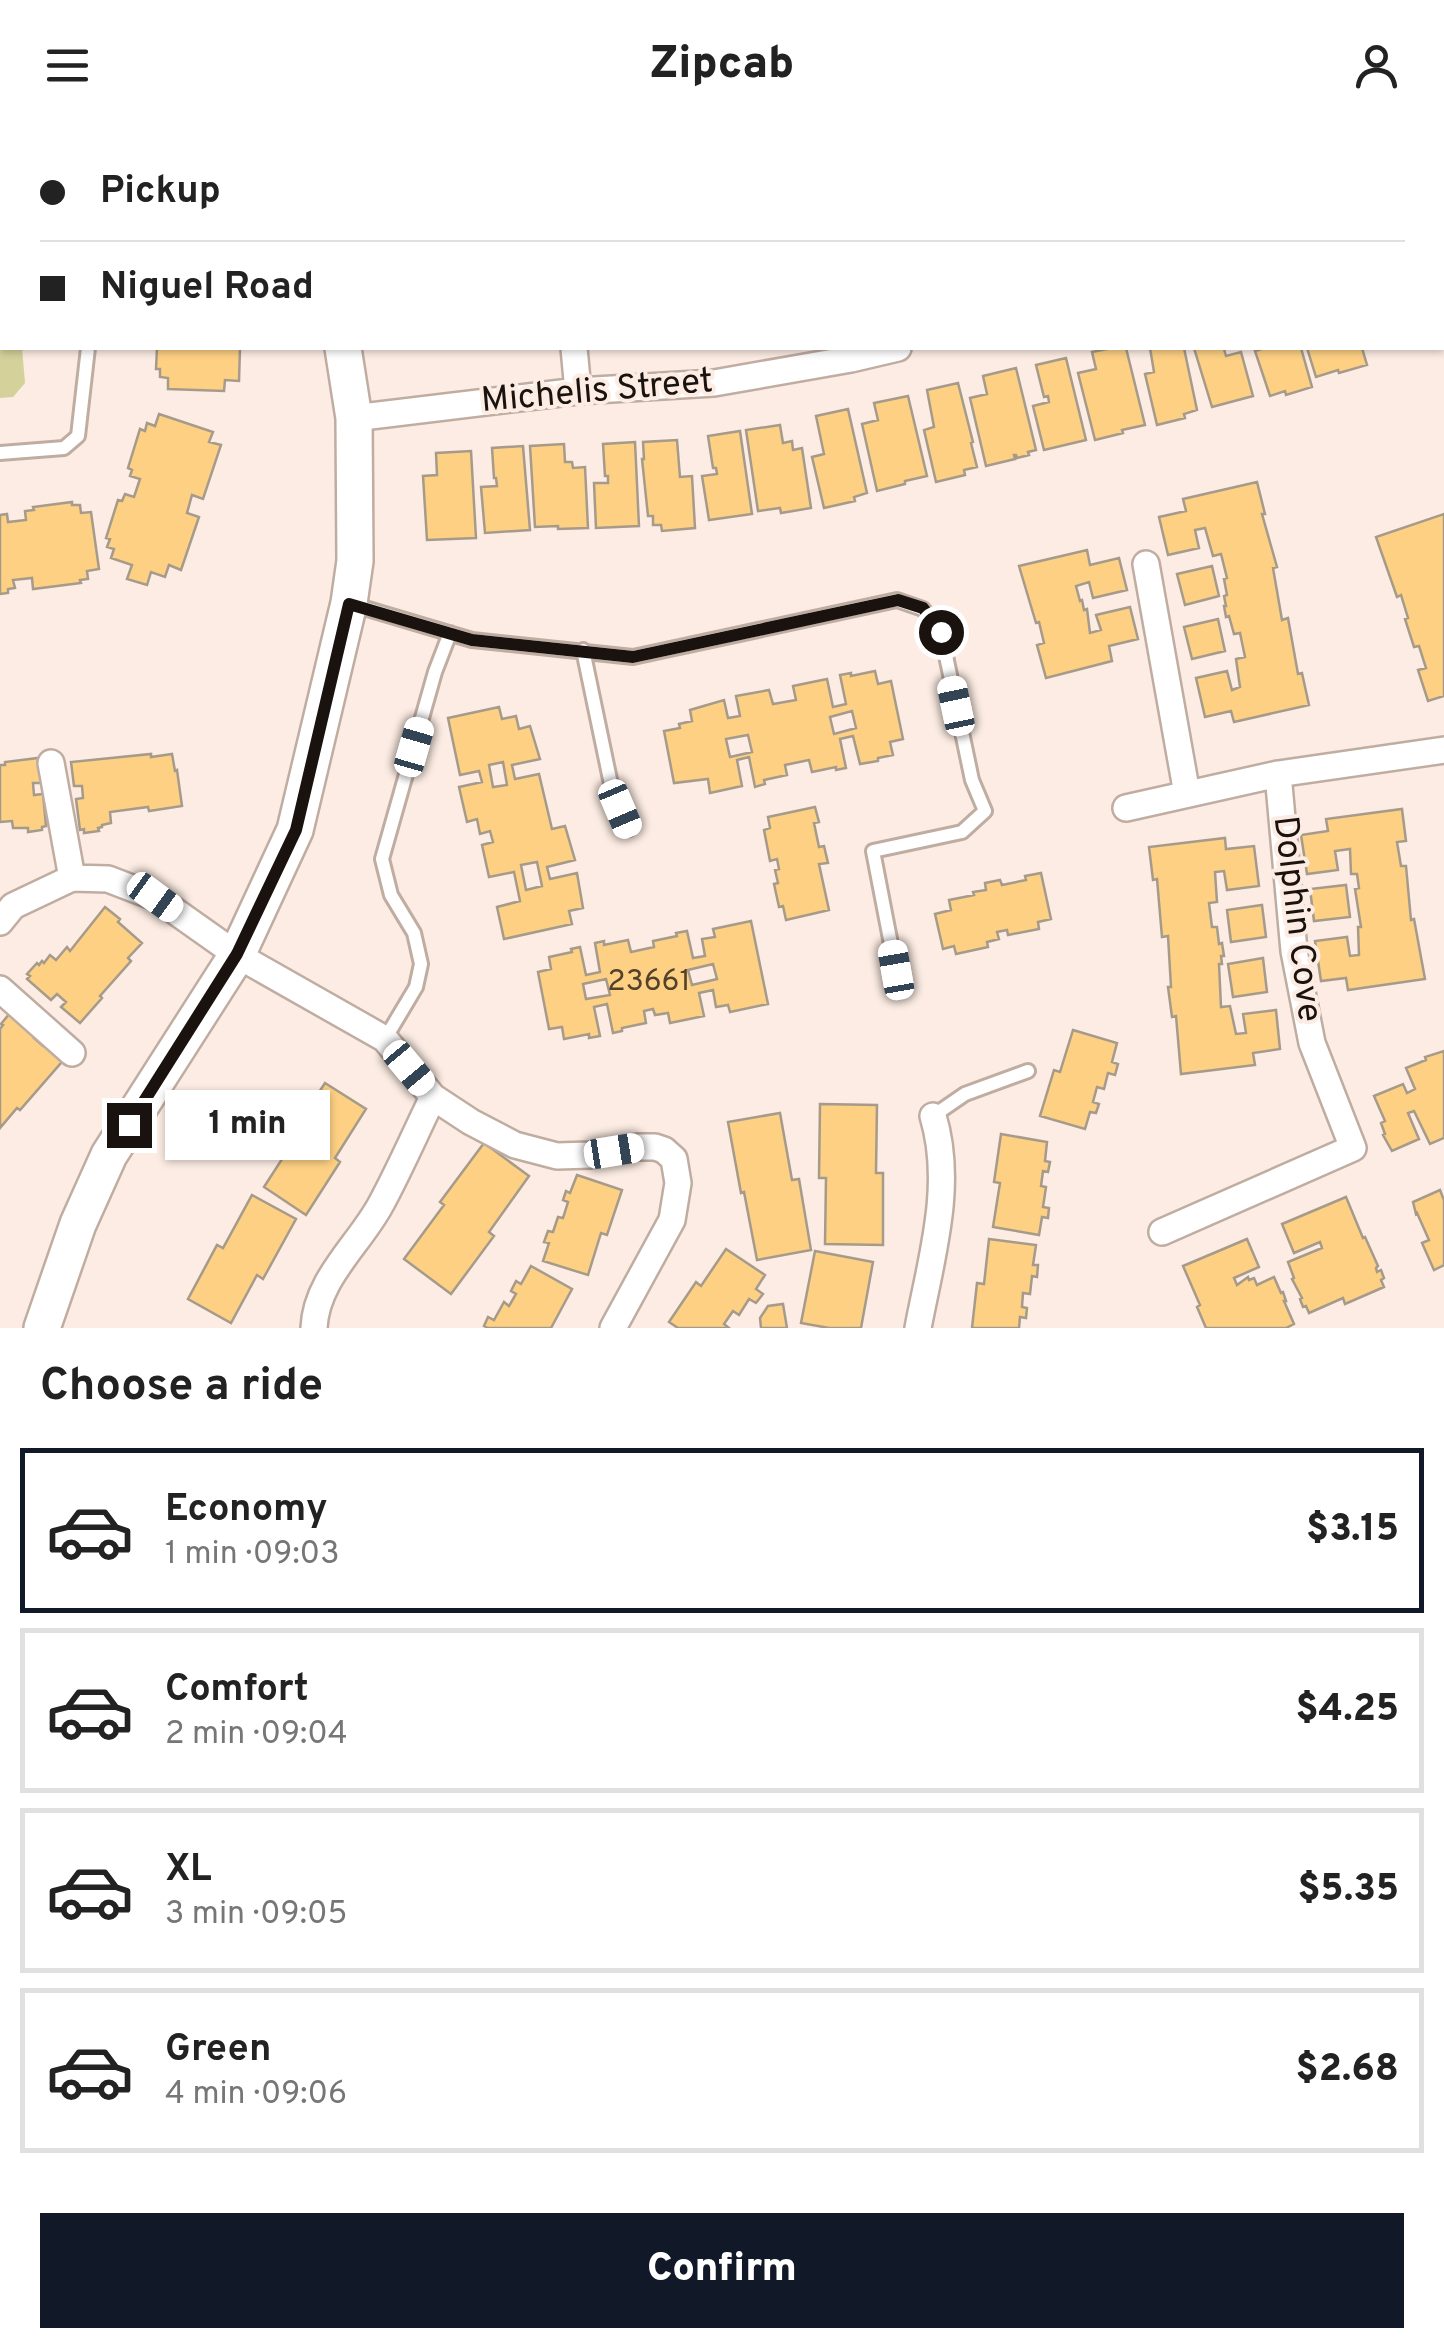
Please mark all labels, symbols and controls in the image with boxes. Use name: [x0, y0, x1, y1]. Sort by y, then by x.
text: Zipcab: [650, 37, 794, 94]
icon: menu: [40, 38, 95, 93]
icon: person: [1349, 38, 1404, 93]
text: Pickup: [100, 168, 221, 217]
text: Niguel Road: [100, 264, 314, 313]
street label: Michelis Street: [479, 360, 715, 424]
route start: [919, 610, 964, 655]
car: [935, 674, 977, 738]
car: [391, 714, 437, 780]
car: [594, 776, 646, 842]
street label: Dolphin Cove: [1262, 813, 1330, 1025]
car: [122, 867, 188, 927]
car: [876, 938, 916, 1002]
house number: 23661: [607, 964, 691, 1001]
car: [378, 1035, 440, 1101]
callout: 1 min: [164, 1090, 329, 1160]
route end: [107, 1103, 152, 1148]
text: 1 min: [208, 1105, 287, 1145]
car: [582, 1131, 646, 1171]
text: Choose a ride: [40, 1359, 323, 1416]
icon: car: [45, 1486, 135, 1576]
text: Economy: [165, 1486, 327, 1535]
text: $3.15: [1306, 1506, 1399, 1555]
text: 1 min · 09:03: [165, 1535, 339, 1575]
icon: car: [45, 1666, 135, 1756]
text: Comfort: [165, 1666, 309, 1715]
text: $4.25: [1295, 1686, 1399, 1735]
text: 2 min · 09:04: [165, 1715, 348, 1755]
icon: car: [45, 1846, 135, 1936]
text: XL: [165, 1846, 212, 1895]
text: $5.35: [1297, 1866, 1399, 1915]
text: 3 min · 09:05: [165, 1895, 347, 1935]
icon: car: [45, 2026, 135, 2116]
text: Green: [165, 2026, 271, 2075]
text: $2.68: [1295, 2046, 1399, 2095]
text: 4 min · 09:06: [165, 2075, 347, 2115]
button: Confirm: [40, 2213, 1404, 2328]

